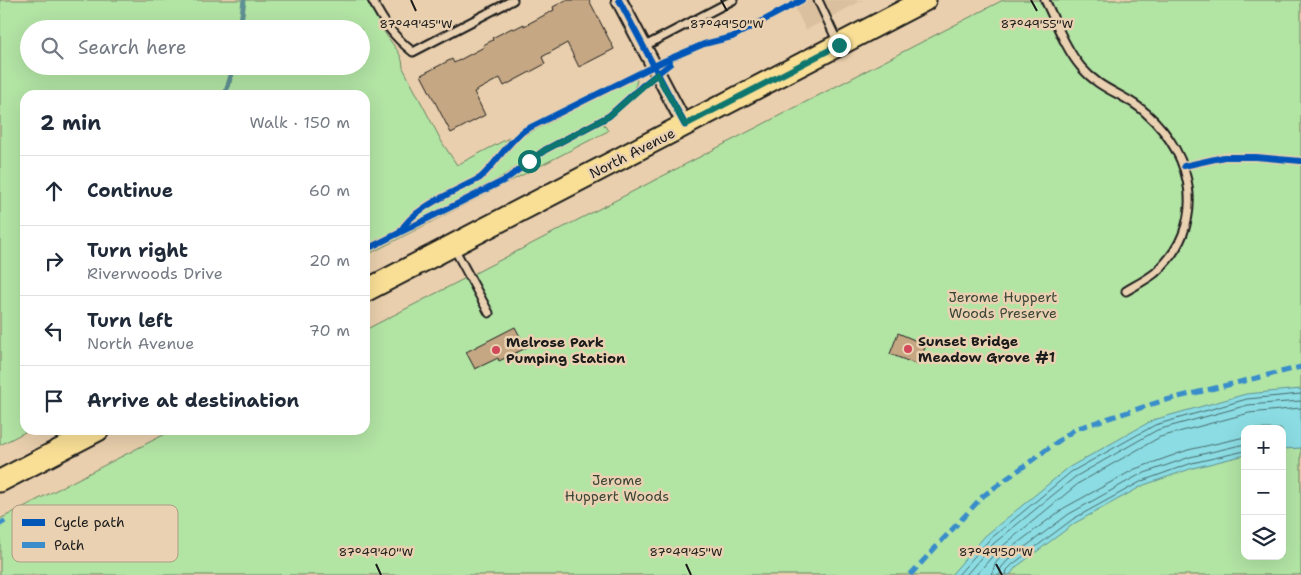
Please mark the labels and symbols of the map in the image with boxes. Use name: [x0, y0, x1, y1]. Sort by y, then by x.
text: 87°49'45"W: [380, 16, 452, 32]
text: 87°49'50"W: [690, 16, 764, 32]
text: 87°49'55"W: [1001, 16, 1073, 32]
route end: [828, 34, 851, 57]
street label: North Avenue: [586, 124, 678, 182]
route start: [518, 150, 541, 173]
park label: Jerome Huppert Woods Preserve: [949, 288, 1057, 322]
place label: Sunset Bridge Meadow Grove #1: [918, 332, 1055, 366]
place label: Melrose Park Pumping Station: [506, 333, 625, 367]
marker: Sunset Bridge Meadow Grove #1: [902, 343, 914, 355]
marker: Melrose Park Pumping Station: [490, 344, 502, 356]
park label: Jerome Huppert Woods: [565, 471, 669, 505]
legend: [12, 505, 178, 562]
text: Cycle path: [54, 513, 125, 531]
text: Path: [54, 536, 85, 554]
text: 87°49'40"W: [339, 544, 413, 560]
text: 87°49'45"W: [650, 544, 722, 560]
text: 87°49'50"W: [959, 544, 1033, 560]

